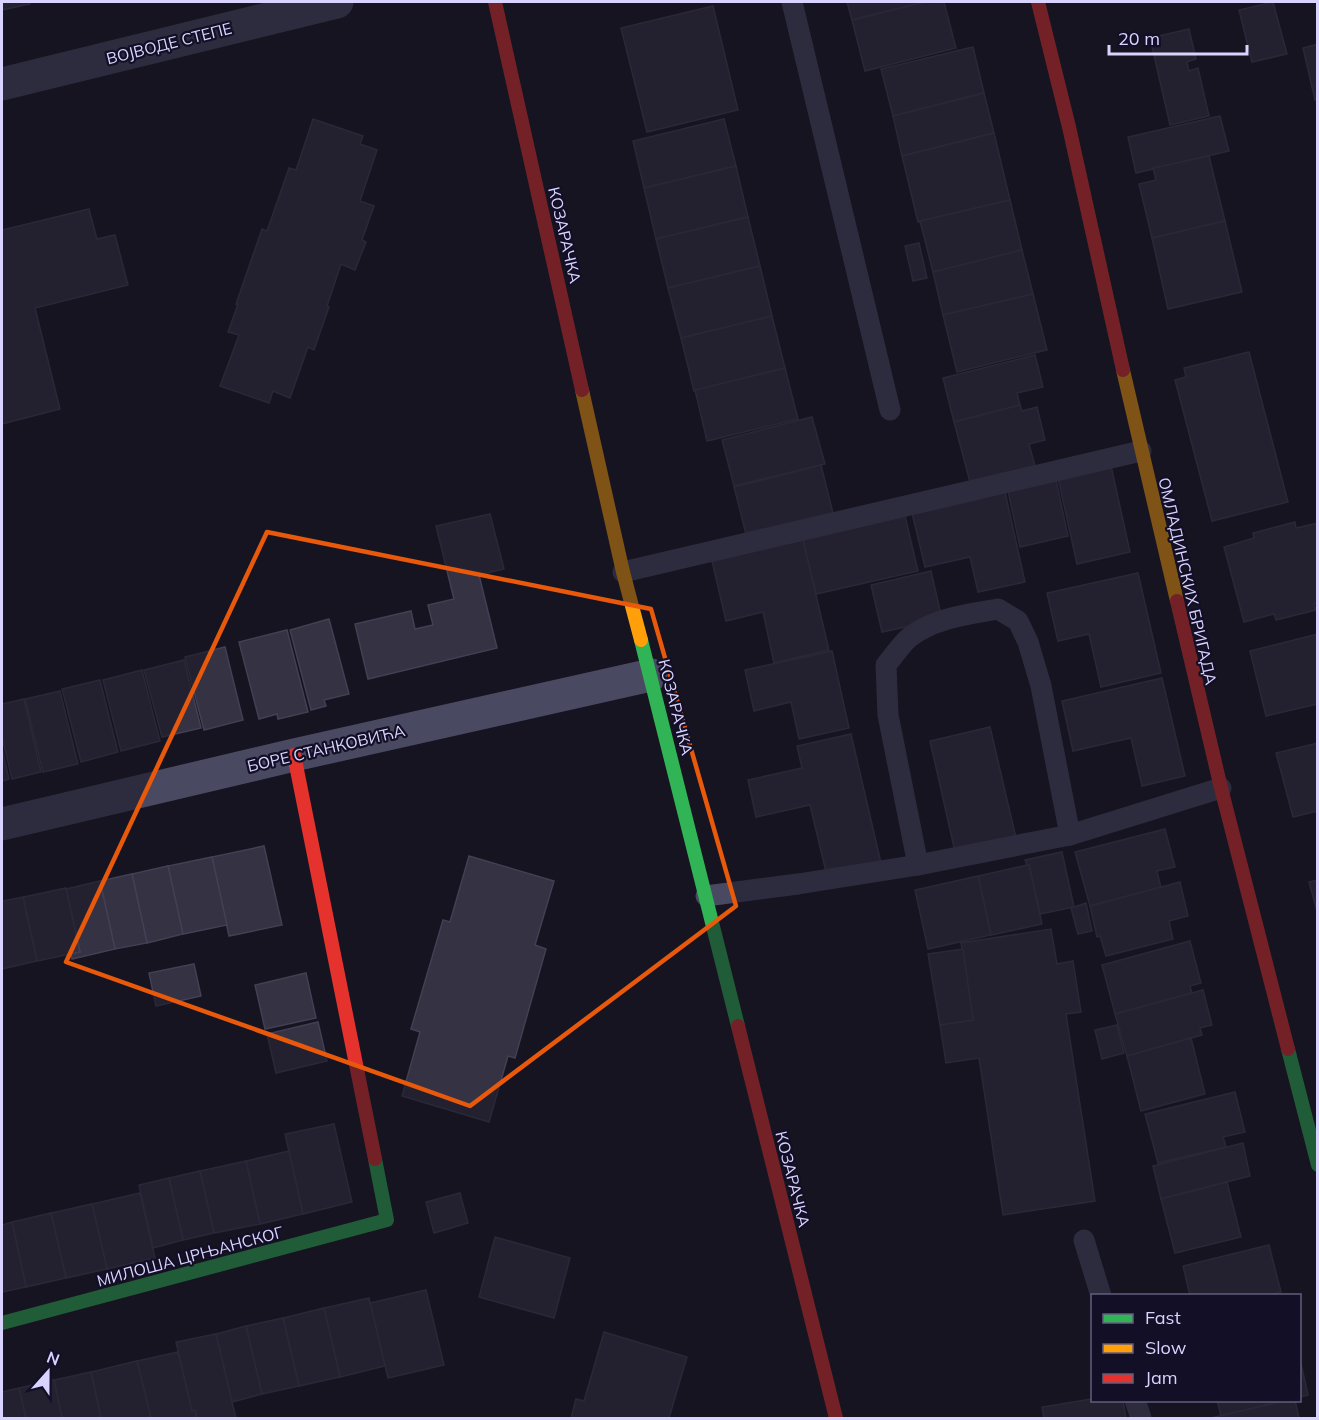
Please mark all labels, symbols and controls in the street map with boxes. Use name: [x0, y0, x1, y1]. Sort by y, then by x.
street label: ВОЈВОДЕ СТЕПЕ: [104, 18, 234, 68]
scale bar: [1109, 18, 1247, 56]
text: 20 m: [1118, 27, 1160, 50]
street label: КОЗАРАЧКА: [544, 185, 586, 285]
street label: ОМЛАДИНСКИХ БРИГАДА: [1154, 475, 1222, 687]
street label: КОЗАРАЧКА: [654, 657, 698, 757]
street label: БОРЕ СТАНКОВИЋА: [245, 720, 407, 776]
street label: КОЗАРАЧКА: [771, 1129, 815, 1229]
street label: МИЛОША ЦРЊАНСКОГ: [95, 1221, 286, 1291]
legend: [1091, 1294, 1301, 1402]
text: Fast: [1145, 1306, 1181, 1329]
text: Slow: [1145, 1336, 1187, 1359]
north arrow: [18, 1342, 78, 1402]
text: N: [44, 1346, 63, 1369]
text: Jam: [1145, 1366, 1178, 1389]

